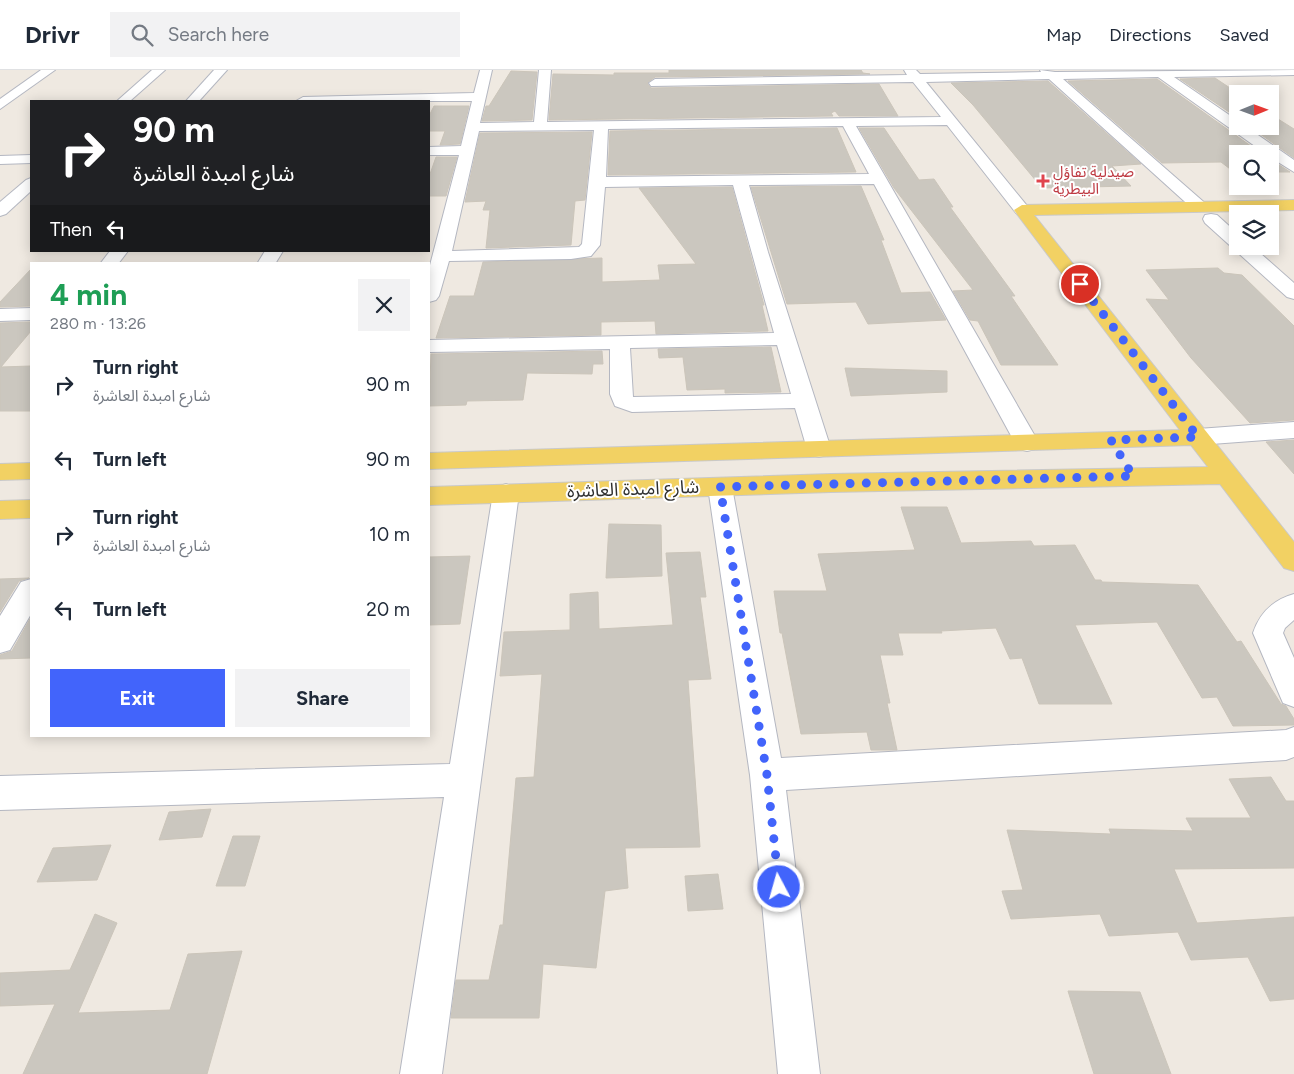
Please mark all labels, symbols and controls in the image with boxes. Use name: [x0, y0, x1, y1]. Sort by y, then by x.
search box: [110, 12, 460, 57]
text: Drivr: [25, 20, 80, 49]
icon: search: [128, 21, 156, 49]
text: Search here: [168, 23, 269, 46]
text: Map: [1046, 24, 1081, 46]
text: Directions: [1109, 24, 1191, 46]
text: Saved: [1219, 24, 1269, 46]
north arrow: [1229, 85, 1279, 135]
map controls: [1229, 85, 1279, 255]
text: 90 m: [133, 109, 215, 151]
icon: right: [50, 120, 115, 185]
button: search: [1229, 145, 1279, 195]
text: شارع امبدة العاشرة: [133, 160, 295, 187]
place label: صيدلية تفاؤل البيطرية: [1053, 163, 1134, 198]
marker: صيدلية تفاؤل البيطرية: [1037, 175, 1049, 187]
button: layers: [1229, 205, 1279, 255]
icon: left: [102, 215, 130, 243]
text: Then: [50, 218, 92, 241]
pin: [1059, 263, 1101, 305]
icon: arrive: [1066, 270, 1094, 298]
text: 4 min: [50, 276, 127, 313]
button: close: [358, 279, 410, 331]
text: 280 m · 13:26: [50, 314, 146, 333]
text: Turn right: [93, 356, 179, 379]
icon: right: [50, 371, 78, 399]
text: 90 m: [366, 373, 410, 396]
text: شارع امبدة العاشرة: [93, 386, 210, 405]
icon: left: [50, 446, 78, 474]
text: Turn left: [93, 448, 167, 471]
text: 90 m: [366, 448, 410, 471]
street label: شارع امبدة العاشرة: [567, 476, 700, 505]
text: Turn right: [93, 506, 179, 529]
icon: right: [50, 521, 78, 549]
text: 10 m: [369, 523, 410, 546]
text: شارع امبدة العاشرة: [93, 536, 210, 555]
icon: left: [50, 596, 78, 624]
text: Turn left: [93, 598, 167, 621]
text: 20 m: [366, 598, 410, 621]
button: Exit: [50, 669, 225, 727]
button: Share: [235, 669, 410, 727]
position arrow: [752, 860, 804, 912]

